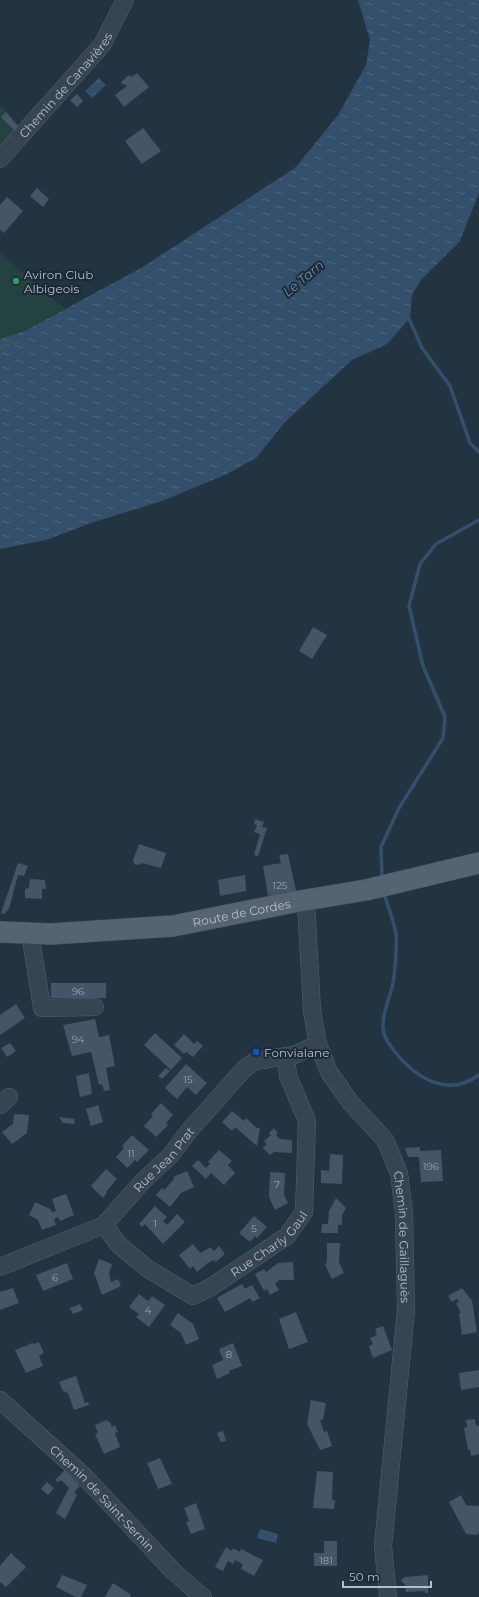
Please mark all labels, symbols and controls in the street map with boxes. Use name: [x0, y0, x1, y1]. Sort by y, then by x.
street label: Chemin de Canavières: [15, 29, 115, 141]
water label: Le Tarn: [279, 256, 327, 300]
place label: Aviron Club Albigeois: [24, 267, 93, 296]
marker: Aviron Club Albigeois: [11, 276, 21, 286]
house number: 125: [273, 879, 288, 892]
street label: Route de Cordes: [191, 895, 292, 929]
house number: 96: [72, 985, 84, 998]
house number: 94: [72, 1033, 85, 1046]
place label: Fonvialane: [264, 1045, 329, 1060]
marker: Fonvialane: [251, 1047, 261, 1057]
house number: 15: [183, 1073, 193, 1086]
street label: Rue Jean Prat: [130, 1123, 197, 1195]
house number: 11: [127, 1147, 135, 1160]
house number: 196: [423, 1160, 439, 1173]
street label: Chemin de Gaillaguès: [391, 1170, 413, 1303]
house number: 7: [274, 1178, 280, 1191]
street label: Rue Charly Gaul: [227, 1208, 310, 1279]
house number: 1: [153, 1217, 157, 1230]
house number: 5: [251, 1222, 257, 1235]
house number: 6: [52, 1271, 58, 1284]
house number: 4: [145, 1304, 152, 1317]
house number: 8: [226, 1348, 232, 1361]
street label: Chemin de Saint-Sernin: [47, 1442, 158, 1554]
house number: 181: [319, 1554, 333, 1567]
scale bar: [343, 1563, 431, 1589]
text: 50 m: [349, 1569, 380, 1584]

